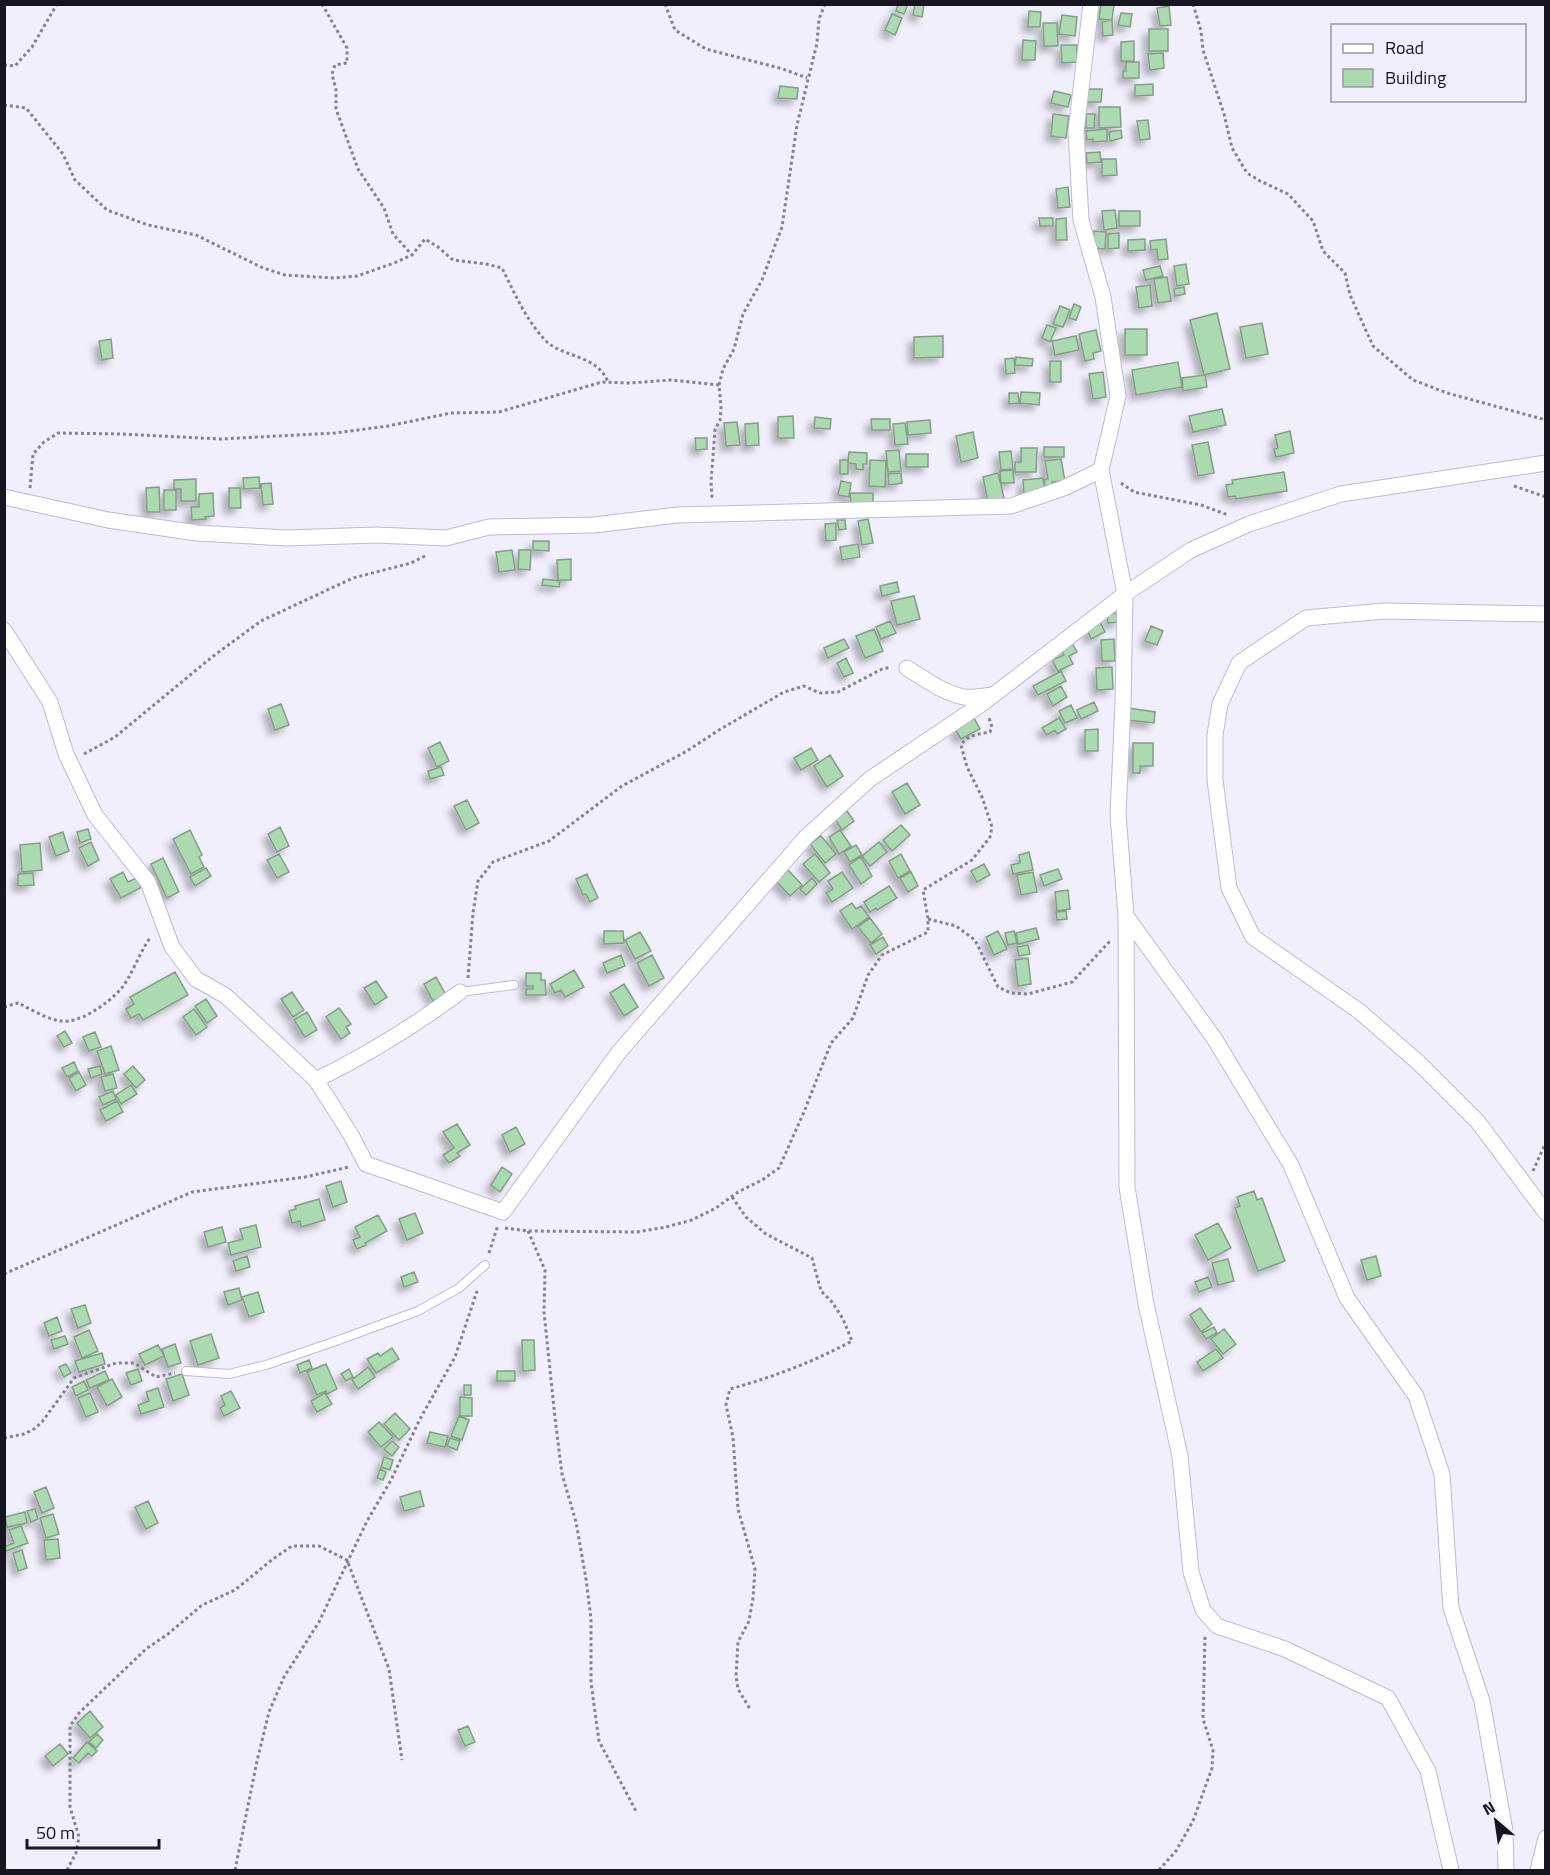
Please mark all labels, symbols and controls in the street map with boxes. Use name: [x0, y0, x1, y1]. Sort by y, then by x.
legend: [1331, 24, 1526, 102]
text: Road: [1385, 34, 1424, 61]
text: Building: [1385, 64, 1446, 91]
north arrow: [1466, 1791, 1526, 1851]
text: N: [1478, 1795, 1499, 1821]
scale bar: [27, 1812, 159, 1850]
text: 50 m: [36, 1819, 75, 1846]

